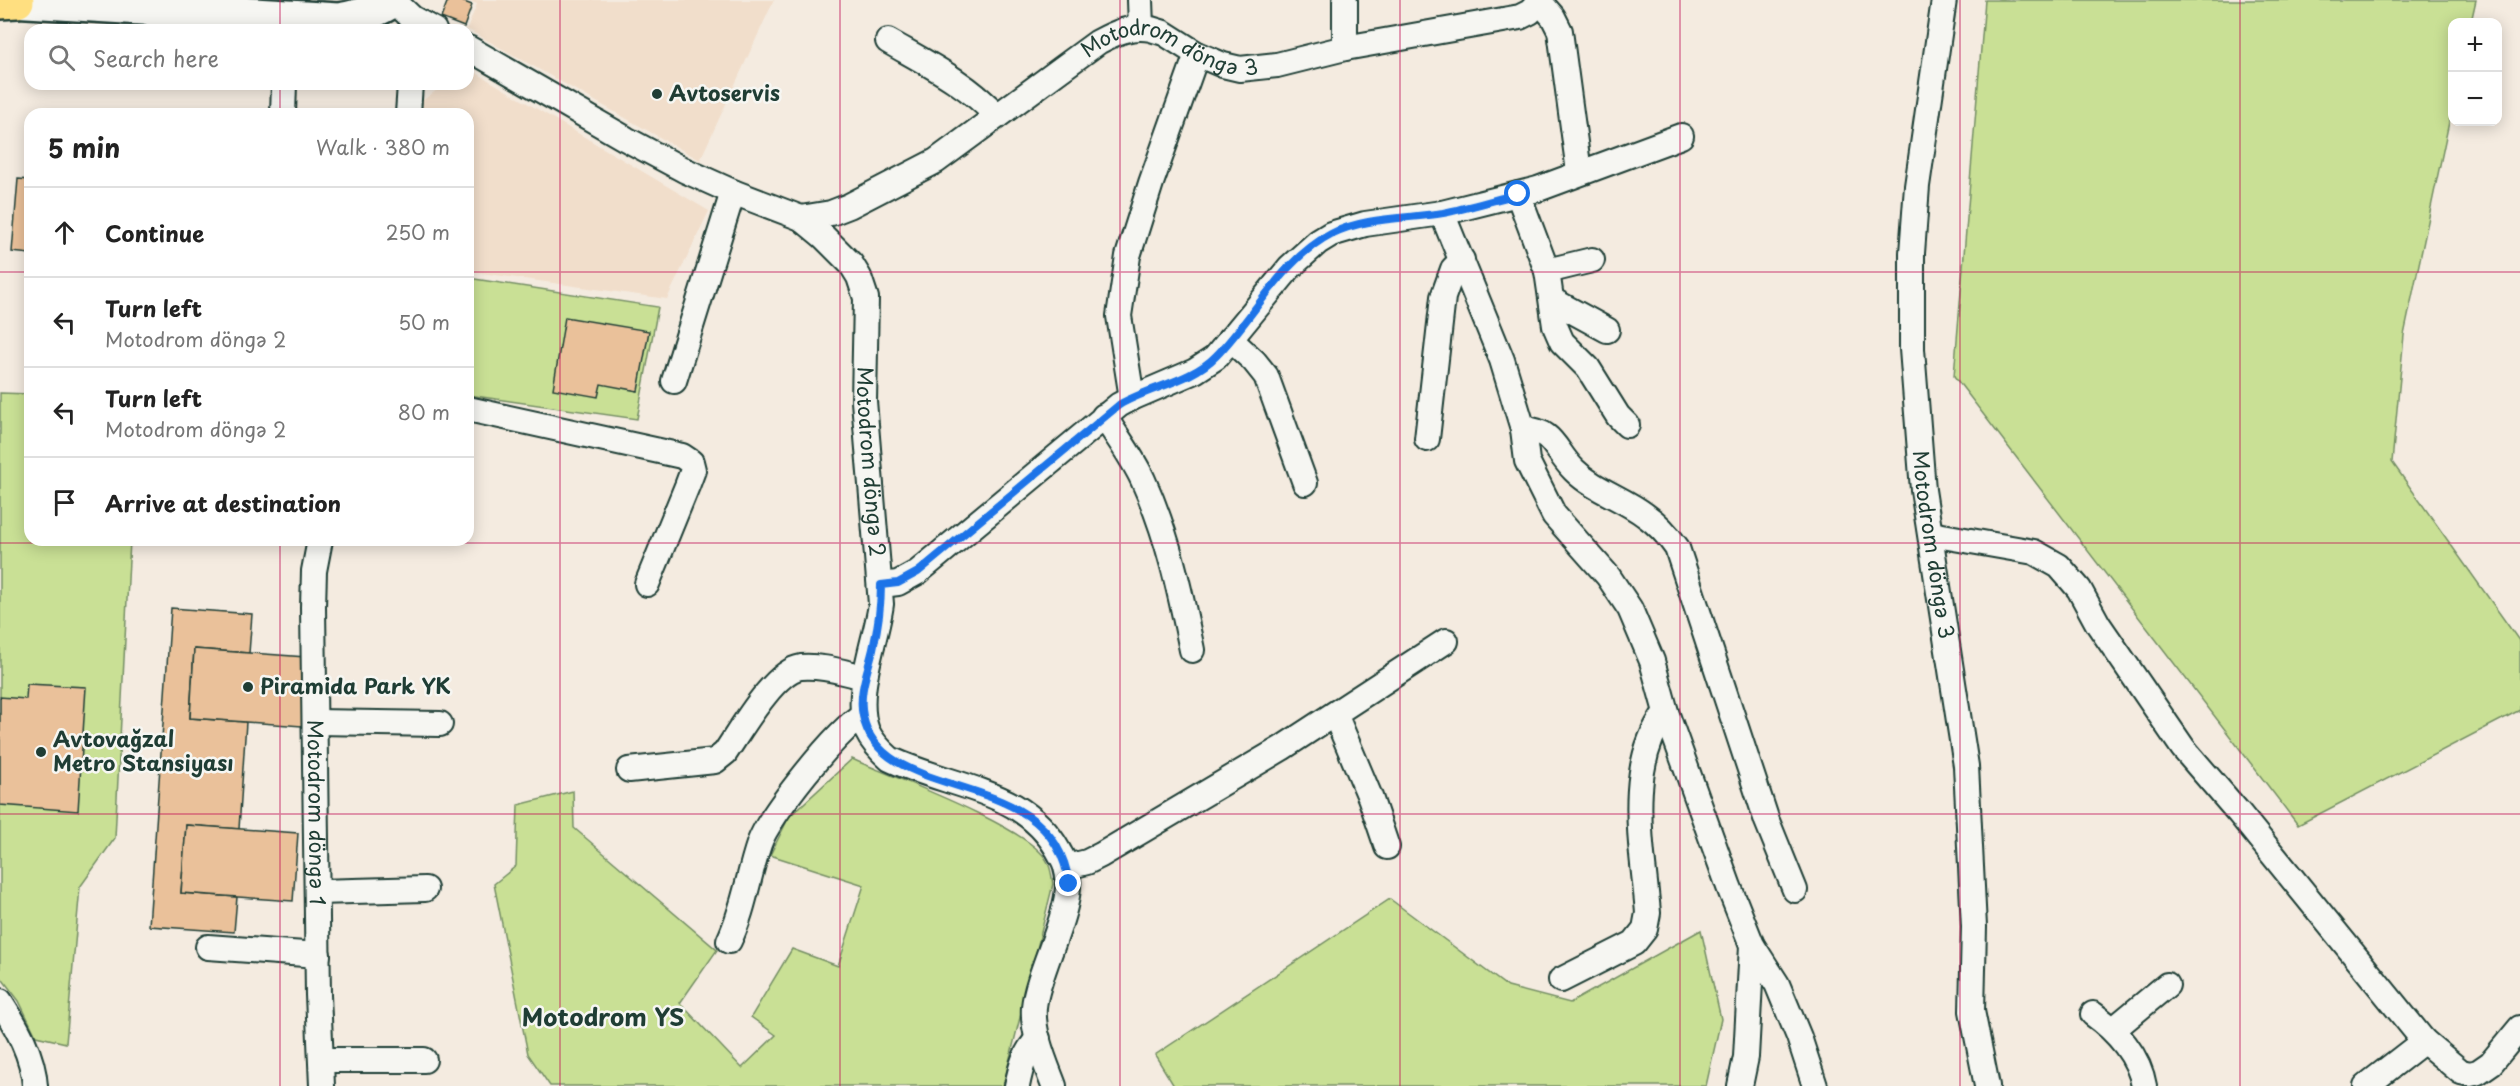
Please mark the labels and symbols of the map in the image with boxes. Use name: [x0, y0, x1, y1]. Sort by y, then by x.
street label: Motodrom döngə 3: [1073, 10, 1260, 83]
place label: Avtoservis: [669, 76, 780, 108]
marker: Avtoservis: [650, 87, 664, 101]
route start: [1504, 180, 1530, 206]
street label: Motodrom döngə 2: [850, 366, 895, 558]
street label: Motodrom döngə 3: [1906, 449, 1964, 641]
place label: Piramida Park YK: [260, 669, 451, 701]
marker: Piramida Park YK: [241, 680, 255, 694]
street label: Motodrom döngə 1: [300, 719, 335, 905]
place label: Avtovağzal Metro Stansiyası: [53, 722, 234, 778]
marker: Avtovağzal Metro Stansiyası: [34, 745, 48, 759]
route end: [1055, 870, 1081, 896]
district label: Motodrom YS: [522, 998, 684, 1034]

